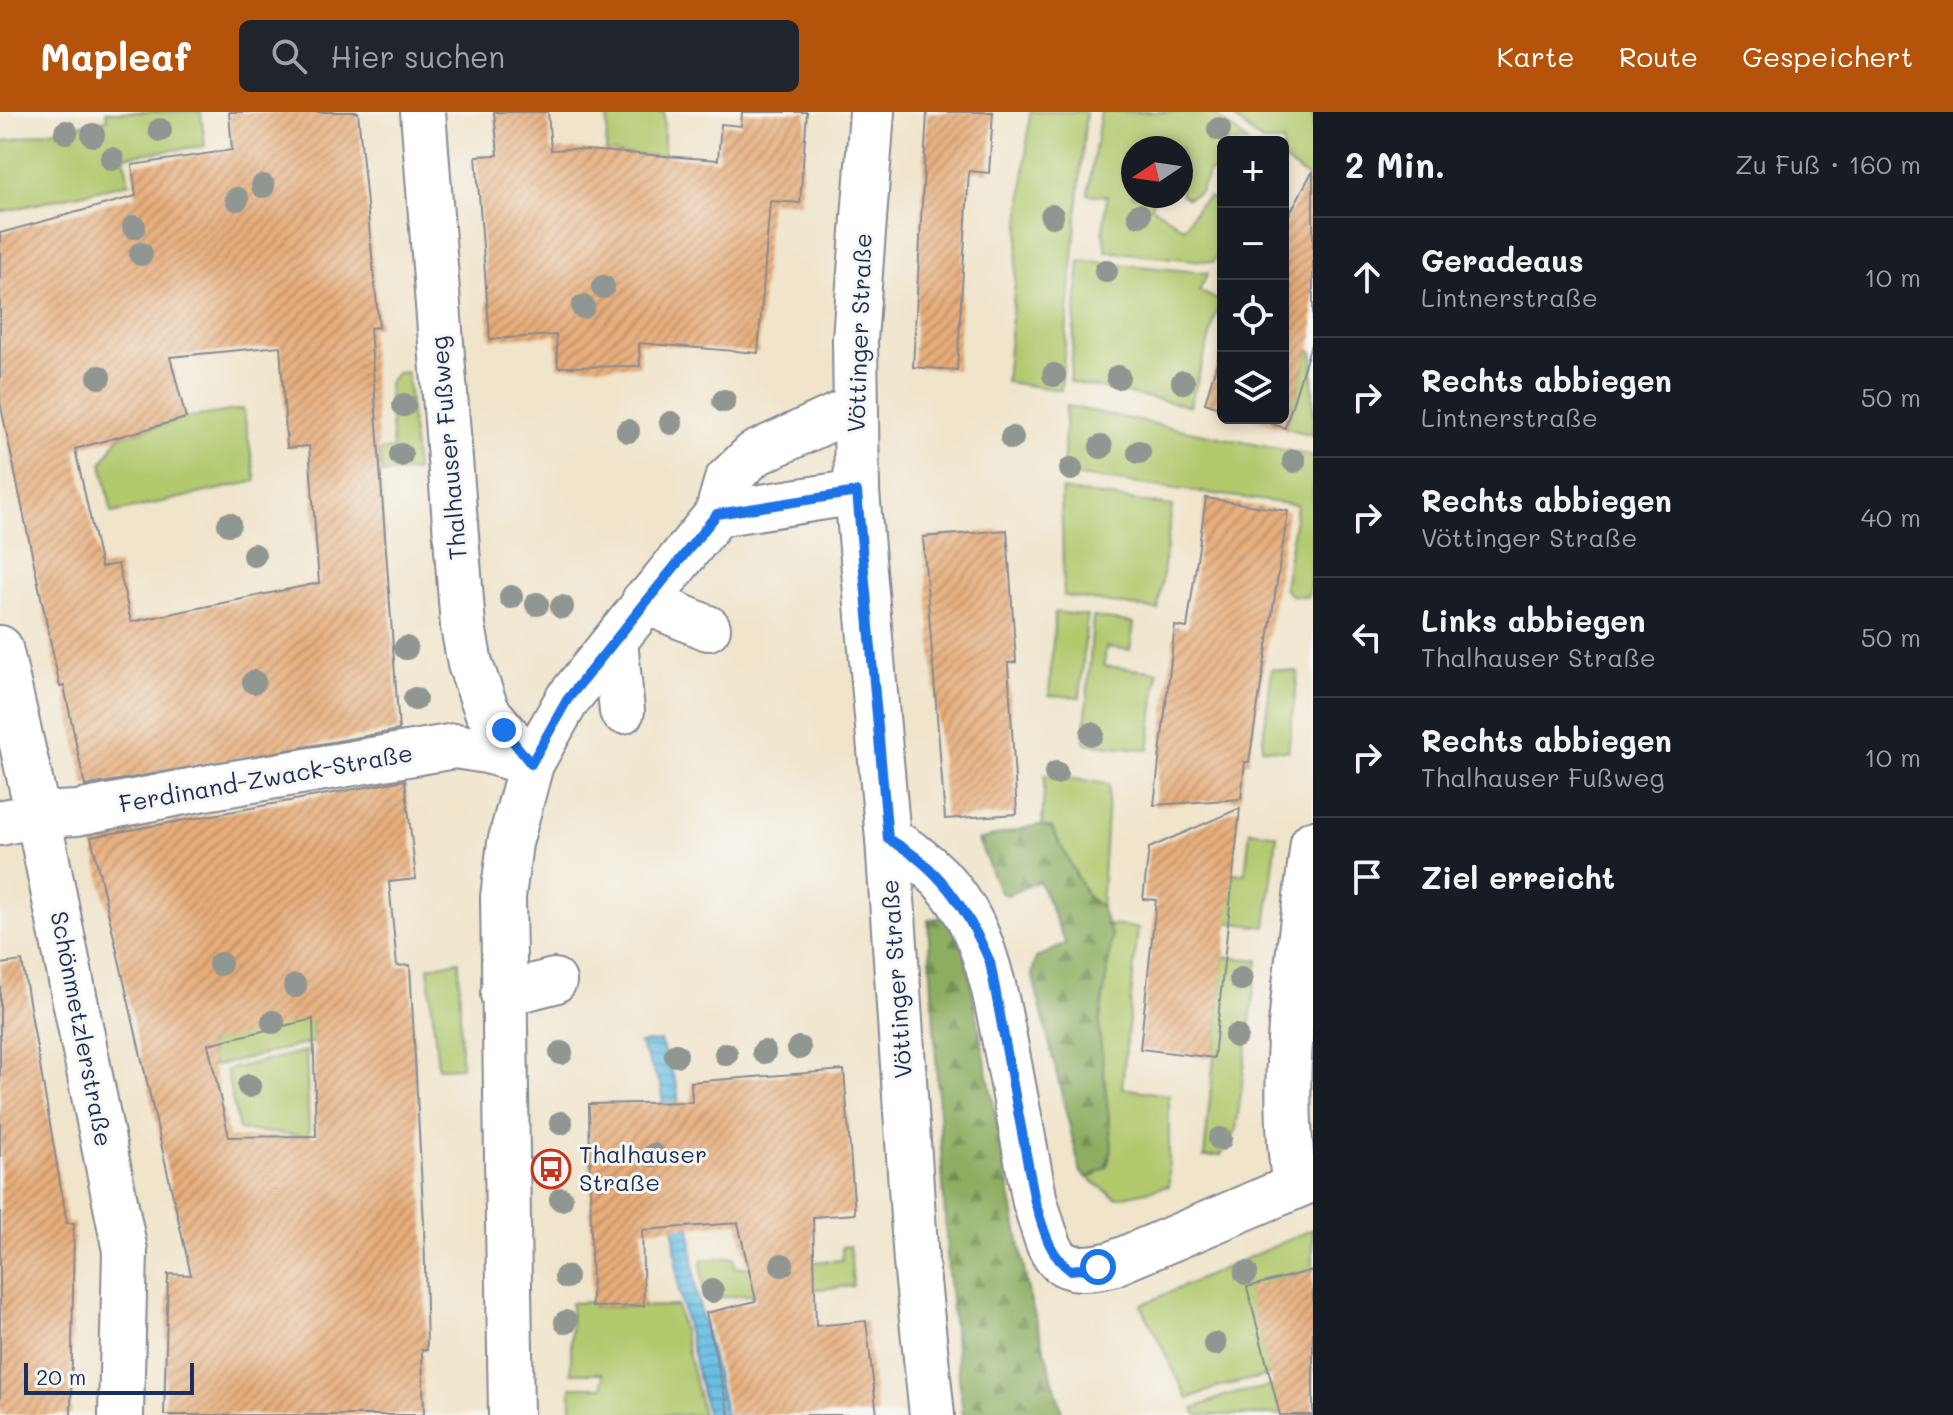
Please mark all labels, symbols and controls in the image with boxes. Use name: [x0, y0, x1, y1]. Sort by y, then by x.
search box: [239, 20, 799, 92]
text: Mapleaf: [40, 31, 191, 81]
icon: search: [267, 34, 311, 78]
text: Hier suchen: [331, 36, 505, 76]
text: Karte: [1496, 38, 1575, 74]
text: Route: [1619, 38, 1698, 74]
text: Gespeichert: [1742, 38, 1913, 74]
north arrow: [1121, 136, 1193, 208]
map controls: [1217, 136, 1289, 424]
button: +: [1217, 136, 1289, 208]
text: 2 Min.: [1345, 142, 1445, 187]
text: Zu Fuß · 160 m: [1735, 147, 1921, 181]
button: −: [1217, 208, 1289, 280]
street label: Vöttinger Straße: [840, 233, 877, 433]
text: Geradeaus: [1421, 240, 1584, 280]
icon: ahead: [1345, 255, 1389, 299]
text: 10 m: [1864, 260, 1921, 294]
button: locate: [1217, 280, 1289, 352]
text: Lintnerstraße: [1421, 280, 1598, 314]
street label: Thalhauser Fußweg: [422, 335, 473, 562]
button: layers: [1217, 352, 1289, 424]
text: Rechts abbiegen: [1421, 360, 1672, 400]
icon: right: [1345, 375, 1389, 419]
text: 50 m: [1861, 380, 1921, 414]
text: Lintnerstraße: [1421, 400, 1598, 434]
text: Rechts abbiegen: [1421, 480, 1672, 520]
icon: right: [1345, 495, 1389, 539]
text: 40 m: [1861, 500, 1921, 534]
text: Vöttinger Straße: [1421, 520, 1637, 554]
text: Links abbiegen: [1421, 600, 1645, 640]
icon: left: [1345, 615, 1389, 659]
text: 50 m: [1861, 620, 1921, 654]
text: Thalhauser Straße: [1421, 640, 1656, 674]
route end: [486, 712, 522, 748]
text: Rechts abbiegen: [1421, 720, 1672, 760]
icon: right: [1345, 735, 1389, 779]
street label: Ferdinand-Zwack-Straße: [116, 736, 415, 819]
text: 10 m: [1864, 740, 1921, 774]
text: Thalhauser Fußweg: [1421, 760, 1665, 794]
icon: arrive: [1345, 855, 1389, 899]
text: Ziel erreicht: [1421, 857, 1615, 897]
street label: Vöttinger Straße: [873, 878, 918, 1080]
street label: Schönmetzlerstraße: [44, 909, 120, 1149]
place label: Thalhauser Straße: [579, 1138, 707, 1197]
bus stop icon: Thalhauser Straße: [530, 1148, 572, 1190]
route start: [1080, 1249, 1116, 1285]
scale bar: [24, 1359, 194, 1395]
text: 20 m: [36, 1362, 86, 1391]

